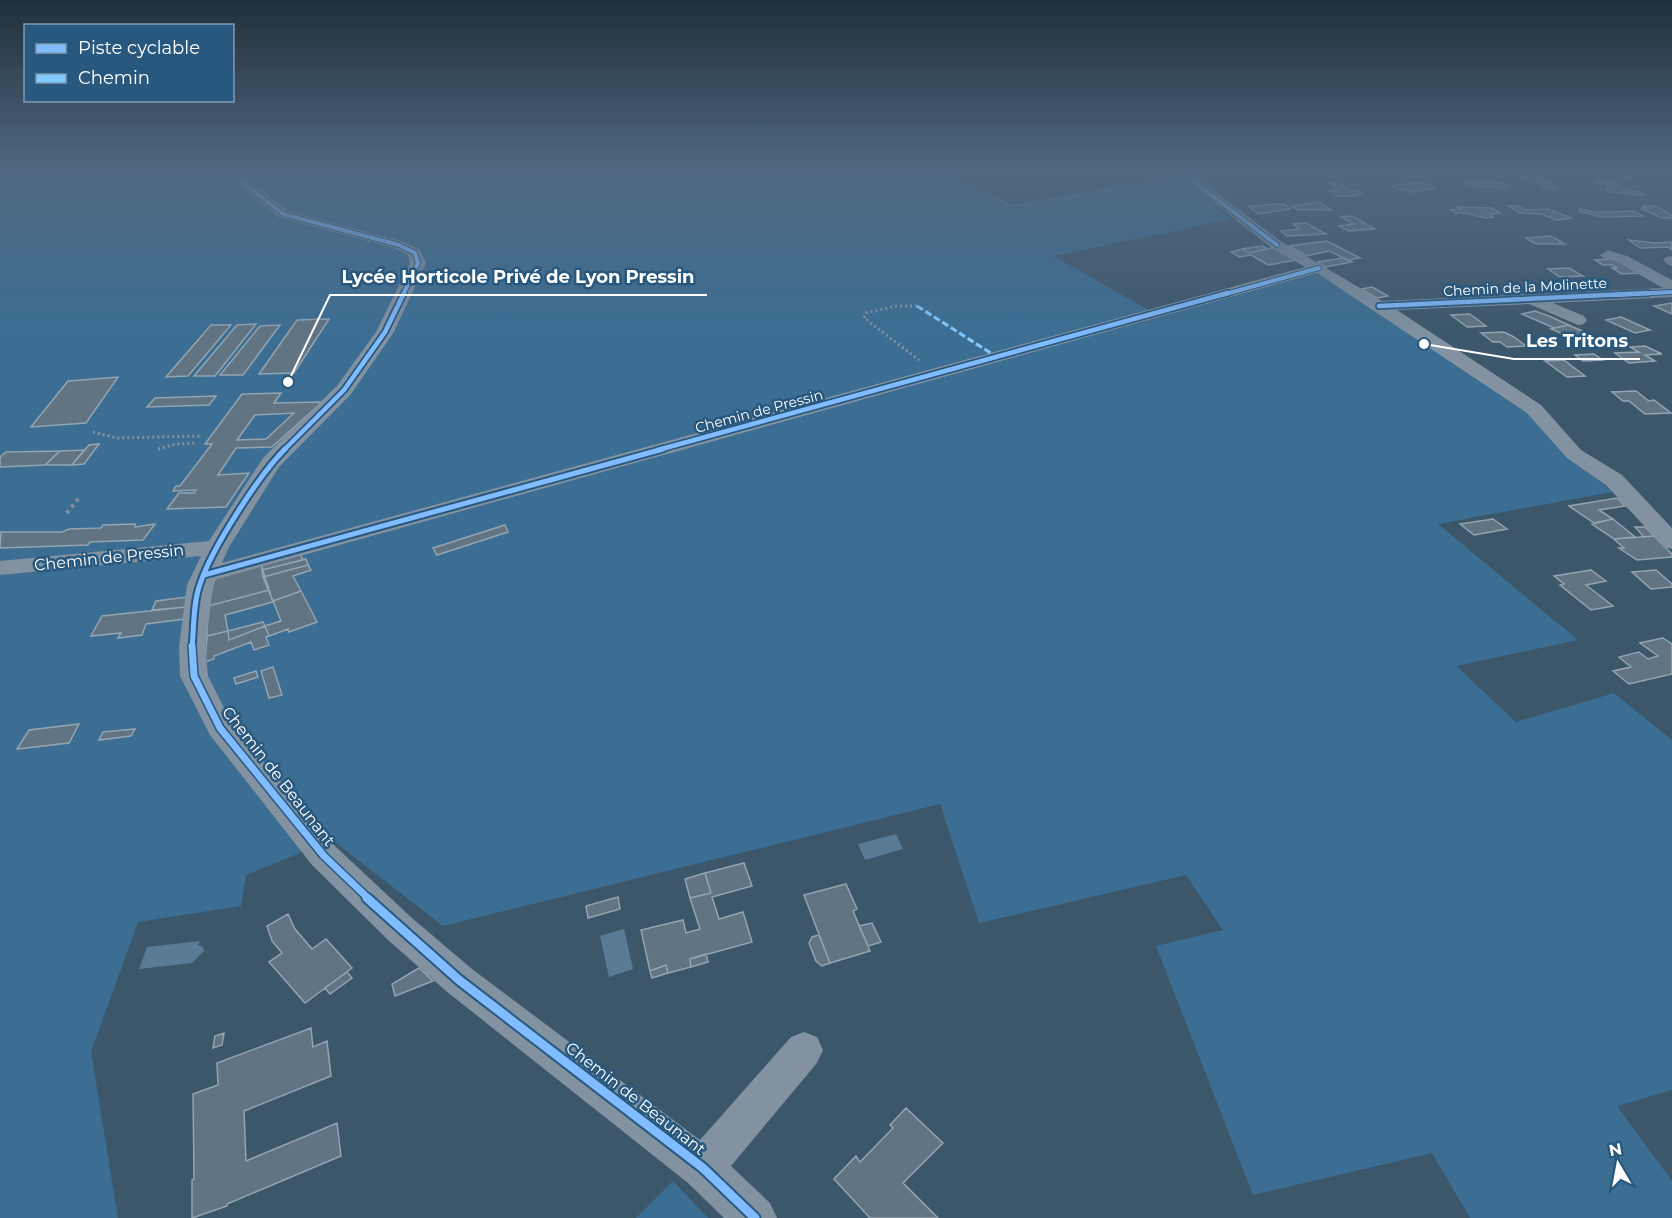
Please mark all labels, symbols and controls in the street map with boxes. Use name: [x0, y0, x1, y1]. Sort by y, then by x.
legend: [24, 24, 234, 102]
text: Piste cyclable: [78, 37, 200, 59]
text: Chemin: [78, 67, 150, 89]
callout: Lycée Horticole Privé de Lyon Pressin: [330, 259, 707, 295]
text: Lycée Horticole Privé de Lyon Pressin: [341, 266, 695, 288]
street label: Chemin de la Molinette: [1443, 274, 1607, 300]
callout: Les Tritons: [1514, 323, 1640, 359]
text: Les Tritons: [1526, 330, 1629, 352]
street label: Chemin de Pressin: [693, 385, 825, 437]
street label: Chemin de Pressin: [33, 540, 185, 575]
street label: Chemin de Beaunant: [218, 703, 339, 850]
street label: Chemin de Beaunant: [562, 1038, 710, 1159]
north arrow: [1588, 1134, 1648, 1194]
text: N: [1607, 1139, 1624, 1160]

